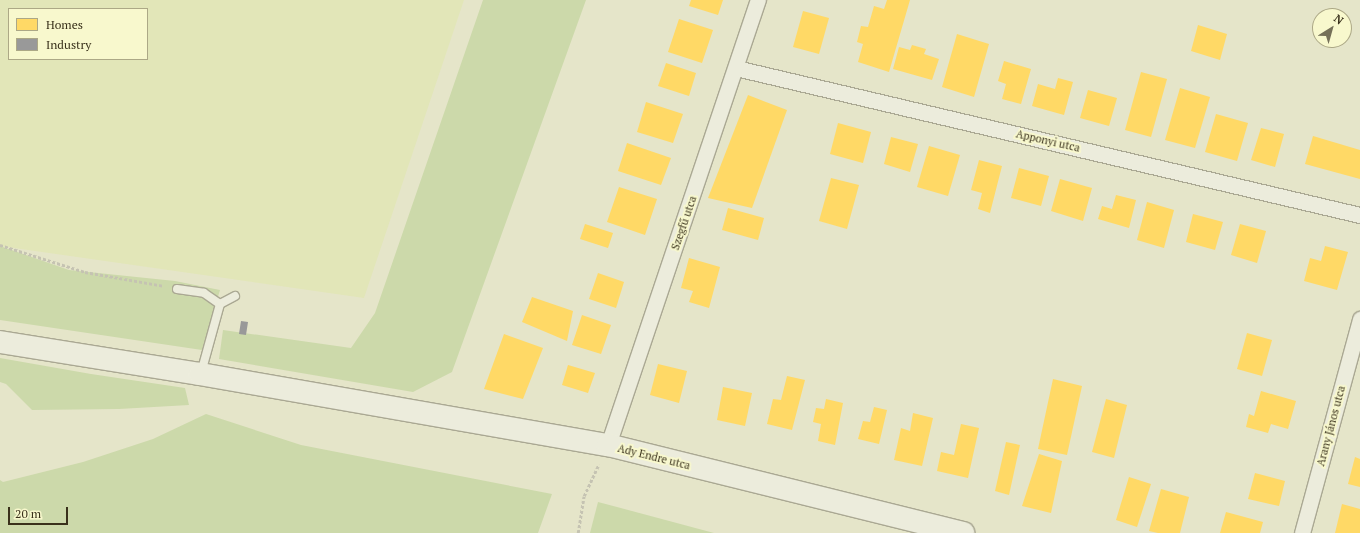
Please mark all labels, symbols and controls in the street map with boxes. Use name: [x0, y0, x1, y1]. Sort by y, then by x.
legend: [8, 8, 148, 60]
north arrow: [1312, 8, 1352, 48]
text: N: [1331, 11, 1346, 27]
text: Homes: [46, 17, 83, 32]
text: Industry: [46, 37, 91, 52]
street label: Apponyi utca: [1015, 127, 1081, 155]
street label: Szegfű utca: [669, 194, 699, 252]
street label: Arany János utca: [1314, 384, 1348, 468]
street label: Ady Endre utca: [616, 442, 692, 472]
scale bar: [10, 499, 70, 525]
text: 20 m: [15, 506, 41, 521]

